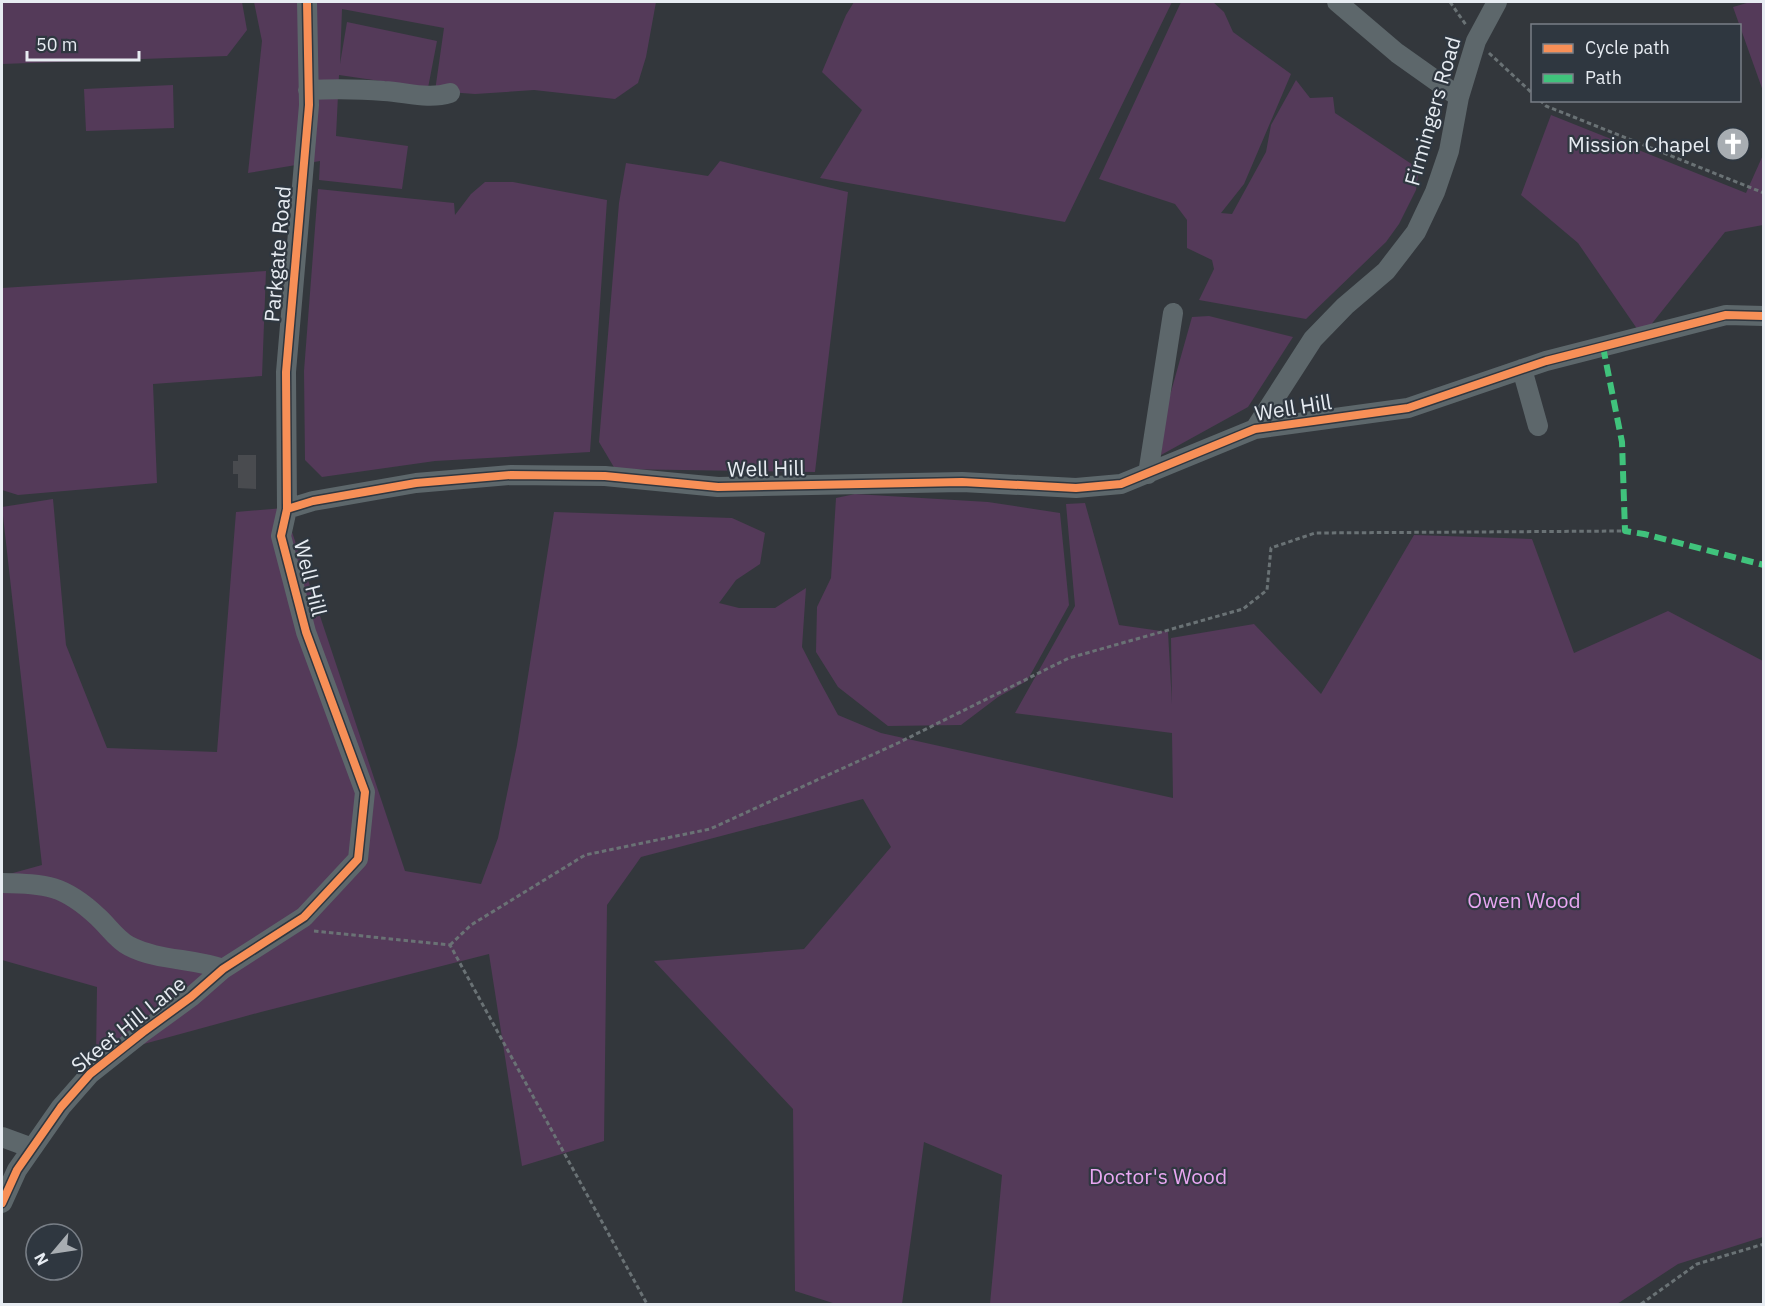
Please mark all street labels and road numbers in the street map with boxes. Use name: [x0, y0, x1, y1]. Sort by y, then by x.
street label: Firmingers Road: [1397, 33, 1467, 189]
street label: Parkgate Road: [257, 185, 297, 323]
street label: Well Hill: [1252, 387, 1334, 427]
street label: Well Hill: [727, 453, 805, 483]
street label: Well Hill: [288, 537, 334, 619]
street label: Skeet Hill Lane: [65, 969, 191, 1079]

